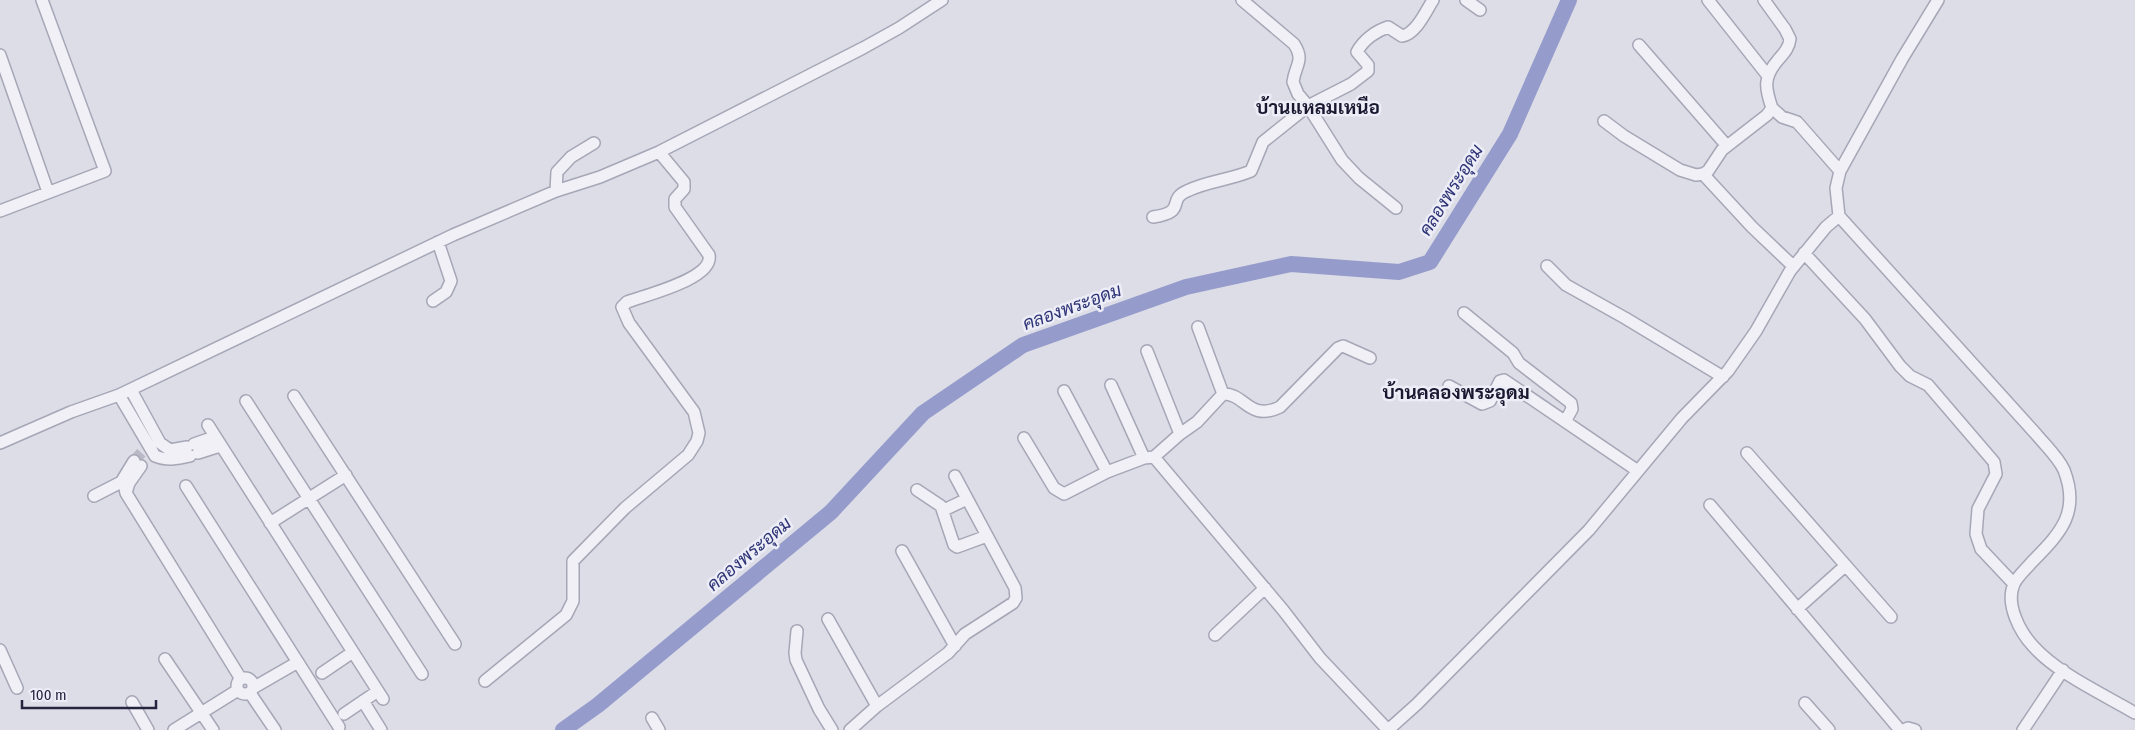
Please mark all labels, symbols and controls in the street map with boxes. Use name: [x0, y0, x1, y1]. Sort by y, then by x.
district label: บ้านแหลมเหนือ: [1256, 96, 1380, 119]
water label: คลองพระอุดม: [1414, 140, 1489, 240]
water label: คลองพระอุดม: [1020, 279, 1125, 336]
district label: บ้านคลองพระอุดม: [1382, 381, 1530, 407]
water label: คลองพระอุดม: [702, 512, 796, 596]
scale bar: [22, 678, 156, 710]
text: 100 m: [30, 686, 67, 704]

